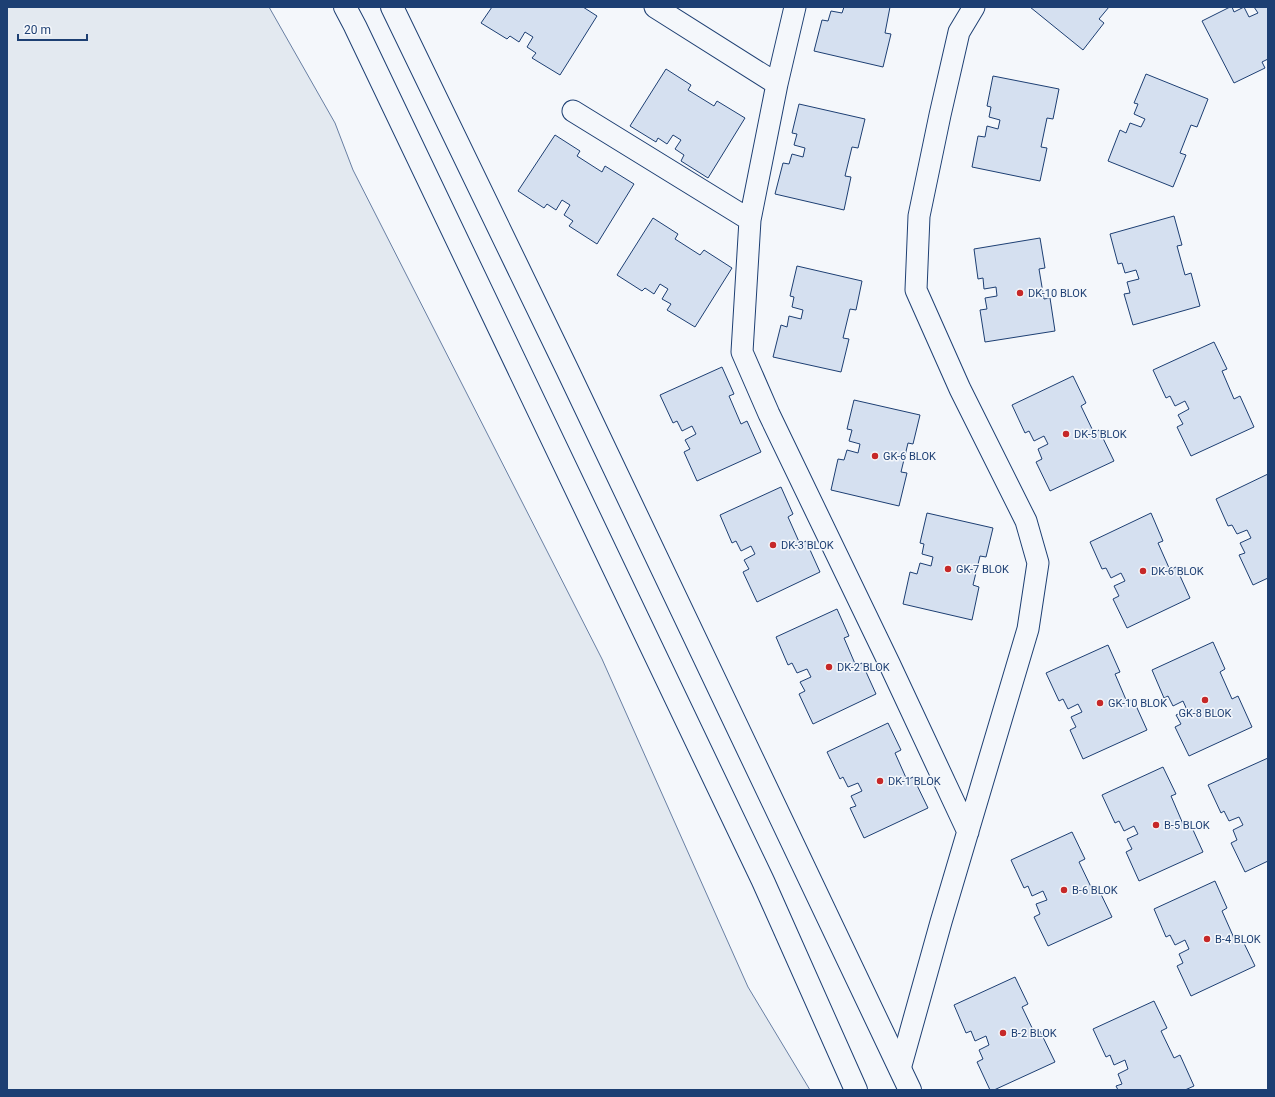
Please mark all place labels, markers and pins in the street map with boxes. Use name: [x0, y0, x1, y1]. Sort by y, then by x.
place label: DK-10 BLOK: [1028, 287, 1087, 300]
marker: DK-10 BLOK: [1015, 288, 1025, 298]
place label: DK-5 BLOK: [1074, 428, 1127, 441]
marker: DK-5 BLOK: [1061, 429, 1071, 439]
place label: GK-6 BLOK: [883, 450, 936, 463]
marker: GK-6 BLOK: [870, 451, 880, 461]
place label: DK-3 BLOK: [781, 539, 834, 552]
marker: DK-3 BLOK: [768, 540, 778, 550]
place label: GK-7 BLOK: [956, 563, 1009, 576]
marker: GK-7 BLOK: [943, 564, 953, 574]
place label: DK-6 BLOK: [1151, 565, 1204, 578]
marker: DK-6 BLOK: [1138, 566, 1148, 576]
place label: DK-2 BLOK: [837, 661, 890, 674]
marker: DK-2 BLOK: [824, 662, 834, 672]
marker: GK-8 BLOK: [1200, 695, 1210, 705]
place label: GK-10 BLOK: [1108, 697, 1167, 710]
marker: GK-10 BLOK: [1095, 698, 1105, 708]
place label: GK-8 BLOK: [1179, 707, 1232, 720]
place label: DK-1 BLOK: [888, 775, 941, 788]
marker: DK-1 BLOK: [875, 776, 885, 786]
place label: B-5 BLOK: [1164, 819, 1210, 832]
marker: B-5 BLOK: [1151, 820, 1161, 830]
place label: B-6 BLOK: [1072, 884, 1118, 897]
marker: B-6 BLOK: [1059, 885, 1069, 895]
place label: B-4 BLOK: [1215, 933, 1261, 946]
marker: B-4 BLOK: [1202, 934, 1212, 944]
place label: B-2 BLOK: [1011, 1027, 1057, 1040]
marker: B-2 BLOK: [998, 1028, 1008, 1038]

